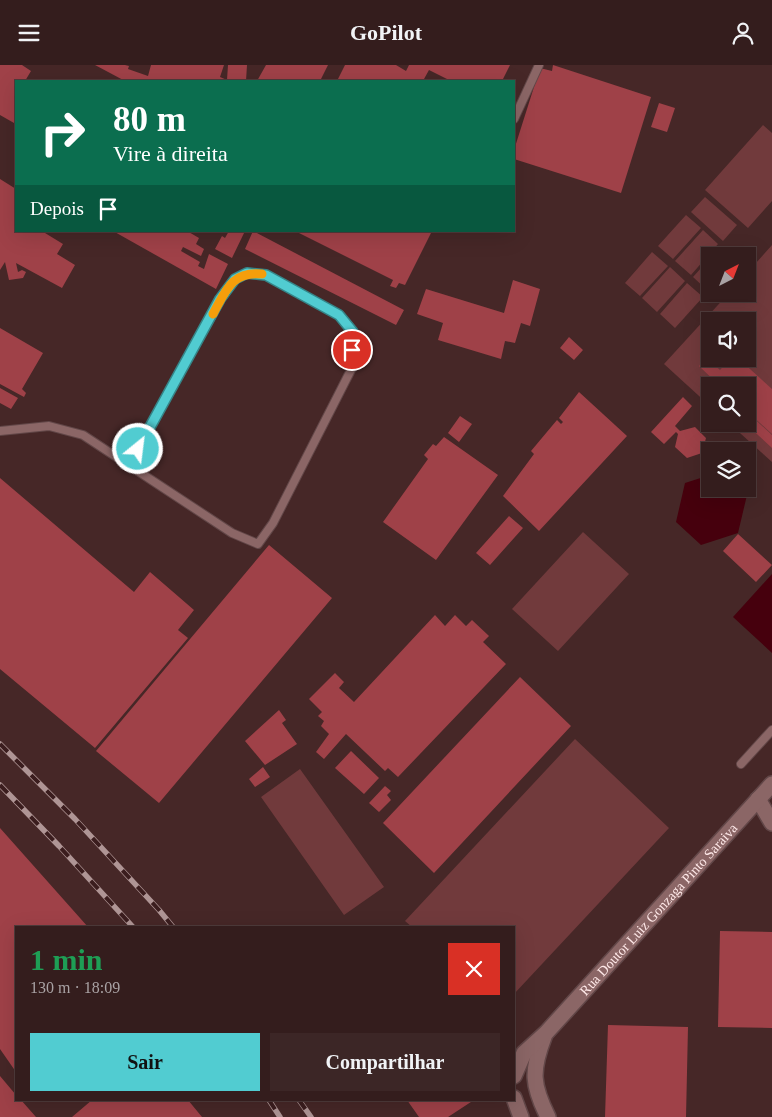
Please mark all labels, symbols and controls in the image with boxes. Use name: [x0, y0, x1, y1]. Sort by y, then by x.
icon: menu: [15, 19, 43, 47]
icon: person: [729, 19, 757, 47]
text: GoPilot: [350, 20, 422, 45]
icon: right: [30, 100, 95, 165]
text: 80 m: [113, 100, 186, 139]
text: Vire à direita: [113, 141, 228, 166]
icon: arrive: [94, 195, 122, 223]
text: Depois: [30, 198, 84, 219]
north arrow: [701, 247, 756, 303]
map controls: [701, 247, 756, 497]
button: sound: [701, 312, 756, 367]
pin: [331, 329, 373, 371]
icon: arrive: [338, 336, 366, 364]
button: search: [701, 377, 756, 432]
position arrow: [111, 422, 163, 474]
button: layers: [701, 442, 756, 497]
street label: Rua Doutor Luiz Gonzaga Pinto Saraiva: [577, 820, 741, 998]
text: 1 min: [30, 943, 103, 976]
button: close: [448, 943, 500, 995]
text: 130 m · 18:09: [30, 979, 120, 996]
button: Sair: [30, 1033, 260, 1091]
button: Compartilhar: [270, 1033, 500, 1091]

